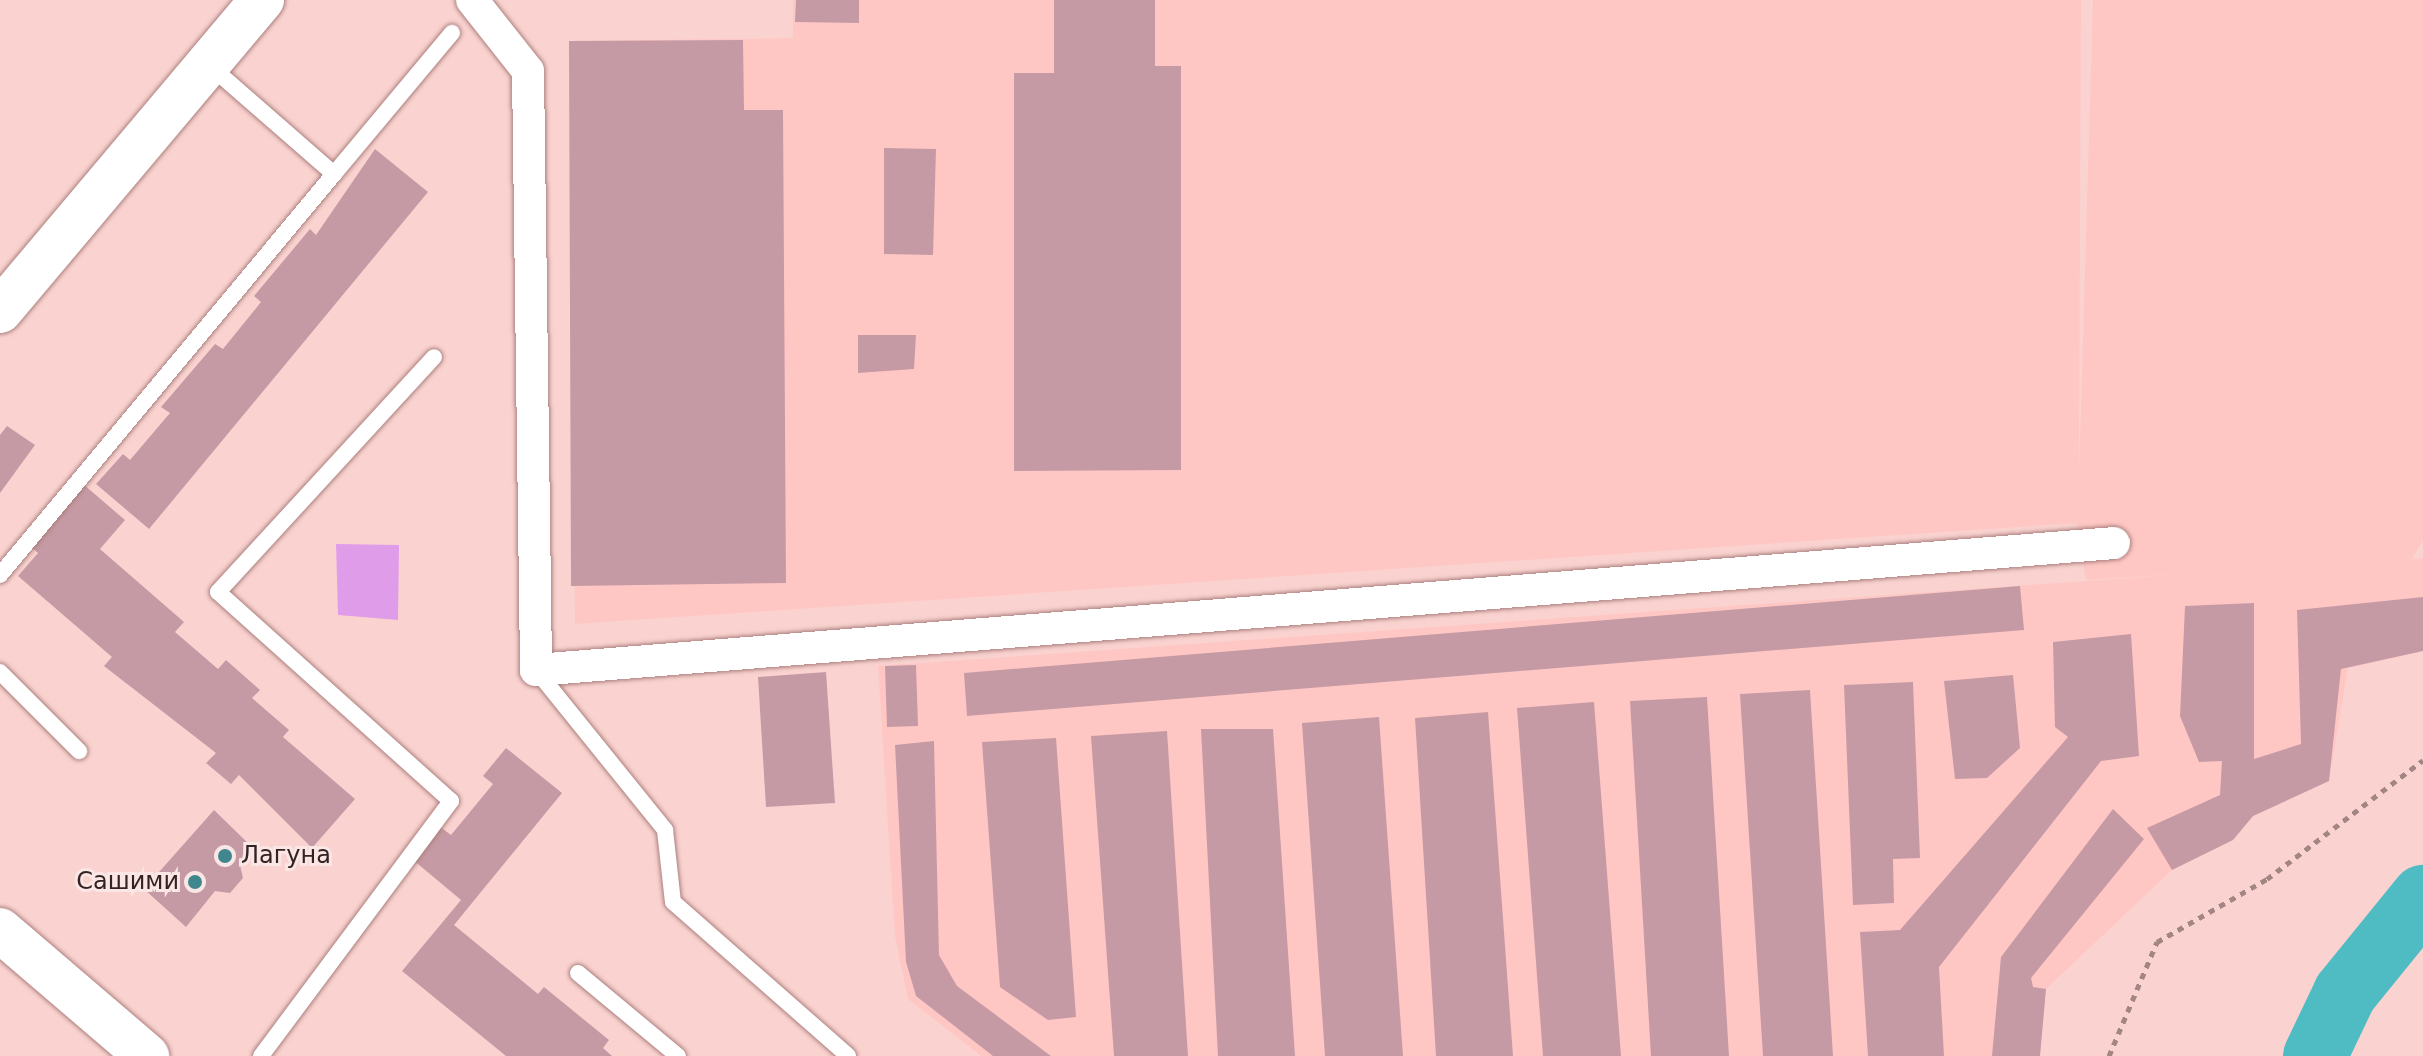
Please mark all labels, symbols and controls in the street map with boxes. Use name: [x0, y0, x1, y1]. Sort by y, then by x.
place label: Лагуна: [241, 842, 331, 870]
marker: Лагуна: [216, 847, 234, 865]
place label: Сашими: [76, 868, 179, 896]
marker: Сашими: [186, 873, 204, 891]

